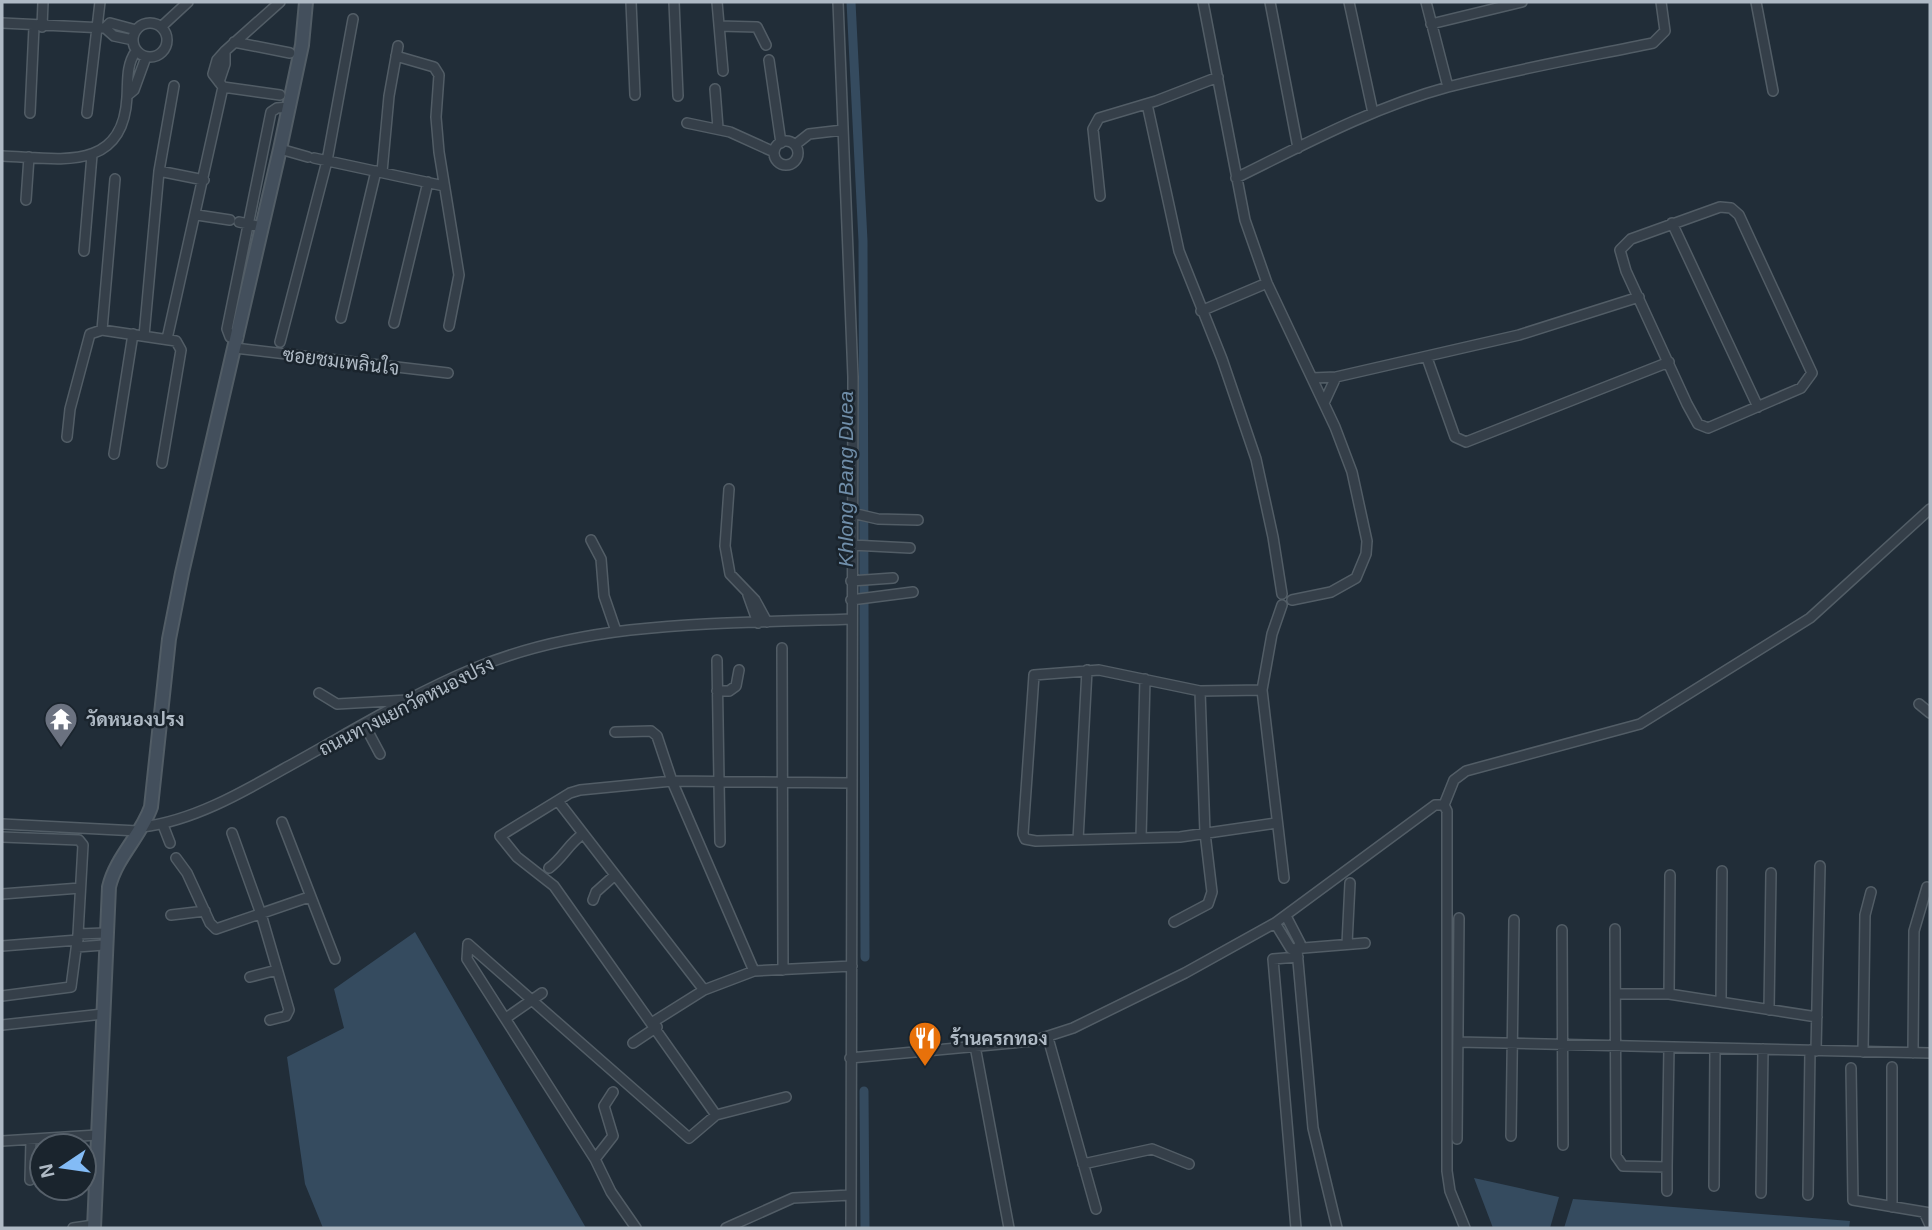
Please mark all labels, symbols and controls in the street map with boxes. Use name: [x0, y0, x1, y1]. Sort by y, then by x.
street label: ซอยชมเพลินใจ: [281, 342, 401, 379]
water label: Khlong Bang Duea: [834, 391, 857, 567]
street label: ถนนทางแยกวัดหนองปรง: [315, 653, 497, 760]
temple icon: วัดหนองปรง: [42, 700, 80, 749]
place label: วัดหนองปรง: [86, 709, 184, 730]
restaurant icon: ร้านครกทอง: [906, 1019, 944, 1068]
place label: ร้านครกทอง: [950, 1027, 1048, 1049]
north arrow: [28, 1132, 98, 1202]
text: N: [35, 1162, 59, 1180]

